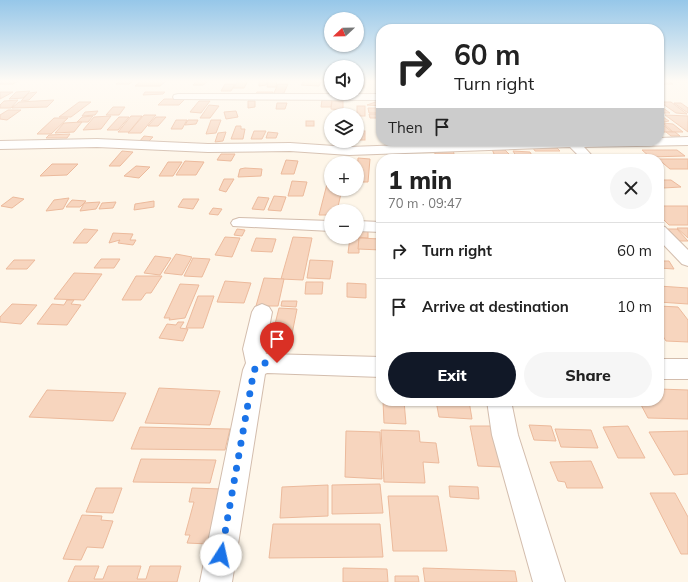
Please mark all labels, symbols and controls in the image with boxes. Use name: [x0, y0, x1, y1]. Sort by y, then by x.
north arrow: [324, 12, 364, 52]
map controls: [324, 12, 364, 244]
text: 60 m: [454, 37, 520, 72]
icon: right: [388, 40, 440, 92]
button: sound: [324, 60, 364, 100]
text: Turn right: [454, 72, 534, 95]
button: layers: [324, 108, 364, 148]
icon: arrive: [431, 116, 453, 138]
text: Then: [388, 118, 423, 137]
button: +: [324, 156, 364, 196]
text: 1 min: [388, 165, 452, 195]
button: close: [610, 167, 652, 209]
text: 70 m · 09:47: [388, 195, 462, 211]
button: −: [324, 204, 364, 244]
icon: right: [388, 240, 410, 262]
text: Turn right: [422, 241, 492, 260]
text: 60 m: [617, 241, 652, 260]
icon: arrive: [388, 296, 410, 318]
text: Arrive at destination: [422, 297, 569, 316]
text: 10 m: [617, 297, 652, 316]
pin: [260, 322, 294, 363]
icon: arrive: [266, 328, 288, 350]
button: Exit: [388, 352, 516, 398]
button: Share: [524, 352, 652, 398]
position arrow: [200, 534, 242, 576]

